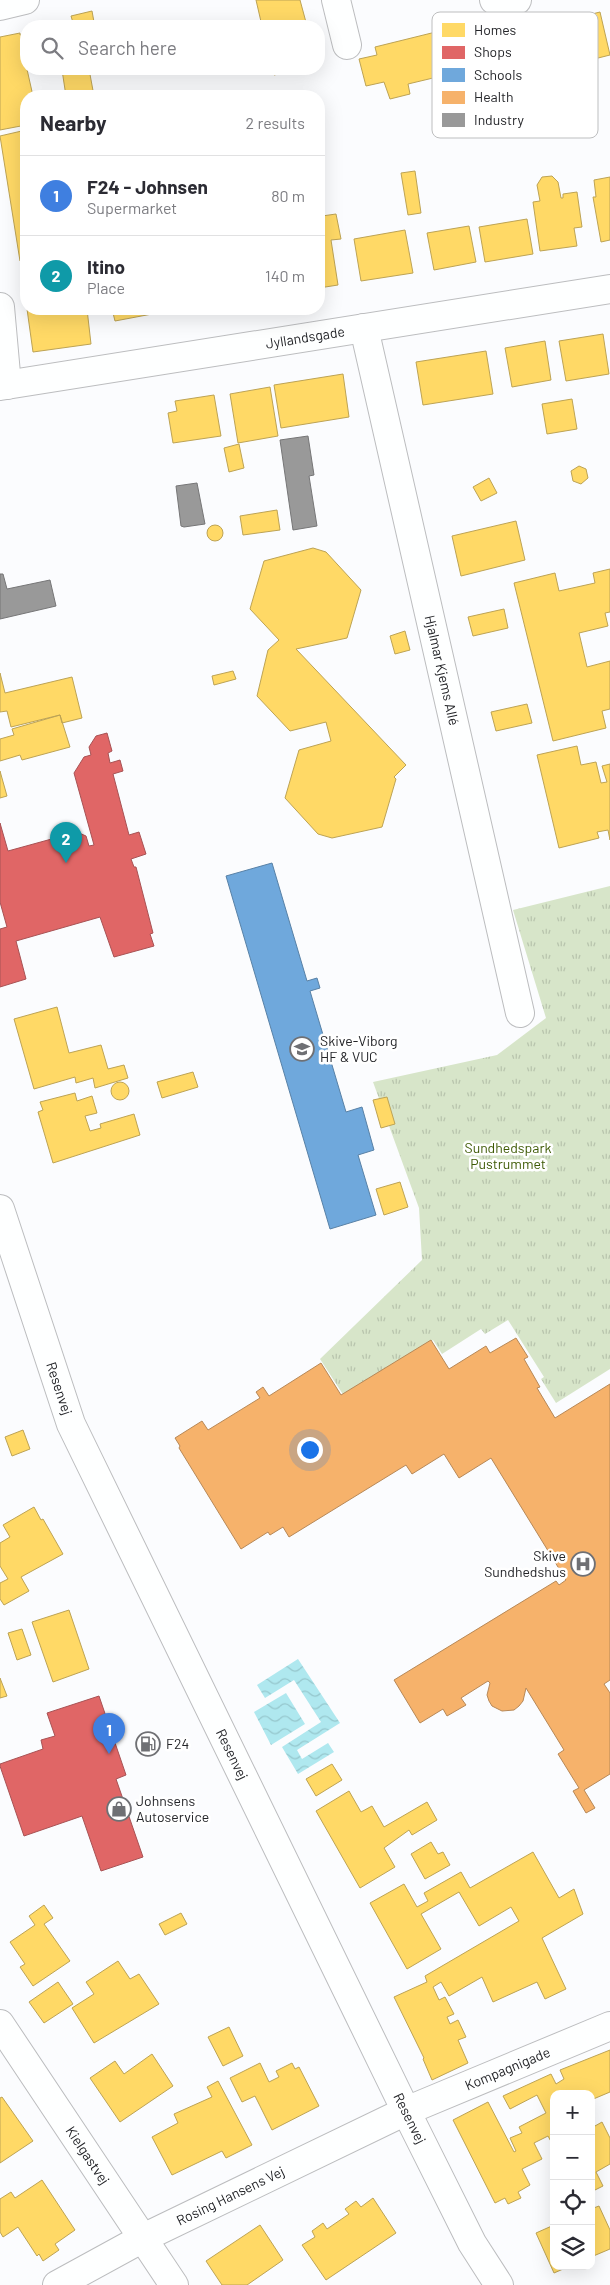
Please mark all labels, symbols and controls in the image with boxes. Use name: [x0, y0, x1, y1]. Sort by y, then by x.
legend: [432, 12, 598, 138]
search box: [20, 20, 325, 75]
text: Homes: [474, 21, 517, 38]
icon: search: [38, 34, 66, 62]
text: Search here: [78, 36, 177, 59]
text: Shops: [474, 43, 512, 60]
text: Schools: [474, 66, 522, 83]
text: Health: [474, 88, 514, 105]
text: Nearby: [40, 110, 106, 135]
text: Industry: [474, 111, 525, 128]
text: 2 results: [246, 113, 305, 132]
text: F24 - Johnsen: [87, 175, 208, 198]
text: 1: [53, 186, 59, 205]
text: 80 m: [271, 186, 305, 205]
text: Supermarket: [87, 198, 177, 217]
text: Itino: [87, 255, 125, 278]
text: 2: [52, 266, 60, 285]
text: 140 m: [265, 266, 305, 285]
text: Place: [87, 278, 125, 297]
street label: Jyllandsgade: [264, 322, 346, 352]
street label: Hjalmar Kjems Allé: [422, 613, 463, 727]
pin: 2: [50, 822, 82, 863]
place label: Skive-Viborg HF & VUC: [320, 1032, 398, 1065]
school or university icon: Skive-Viborg HF & VUC: [289, 1036, 315, 1062]
park label: Sundhedspark Pustrummet: [464, 1139, 552, 1172]
street label: Resenvej: [43, 1360, 76, 1417]
your location: [297, 1437, 323, 1463]
place label: Skive Sundhedshus: [484, 1547, 566, 1580]
hospital icon: Skive Sundhedshus: [570, 1551, 596, 1577]
pin: 1: [93, 1713, 125, 1754]
street label: Resenvej: [213, 1726, 252, 1783]
fuel station icon: F24: [135, 1731, 161, 1757]
place label: F24: [166, 1735, 189, 1752]
place label: Johnsens Autoservice: [136, 1792, 209, 1825]
shop icon: Johnsens Autoservice: [106, 1796, 132, 1822]
street label: Kompagnigade: [462, 2043, 552, 2094]
street label: Resenvej: [390, 2090, 430, 2146]
map controls: [550, 2090, 595, 2270]
button: +: [550, 2090, 595, 2135]
street label: Kielgastvej: [62, 2123, 114, 2188]
button: −: [550, 2135, 595, 2180]
street label: Rosing Hansens Vej: [173, 2162, 287, 2229]
button: locate: [550, 2180, 595, 2225]
button: layers: [550, 2225, 595, 2270]

